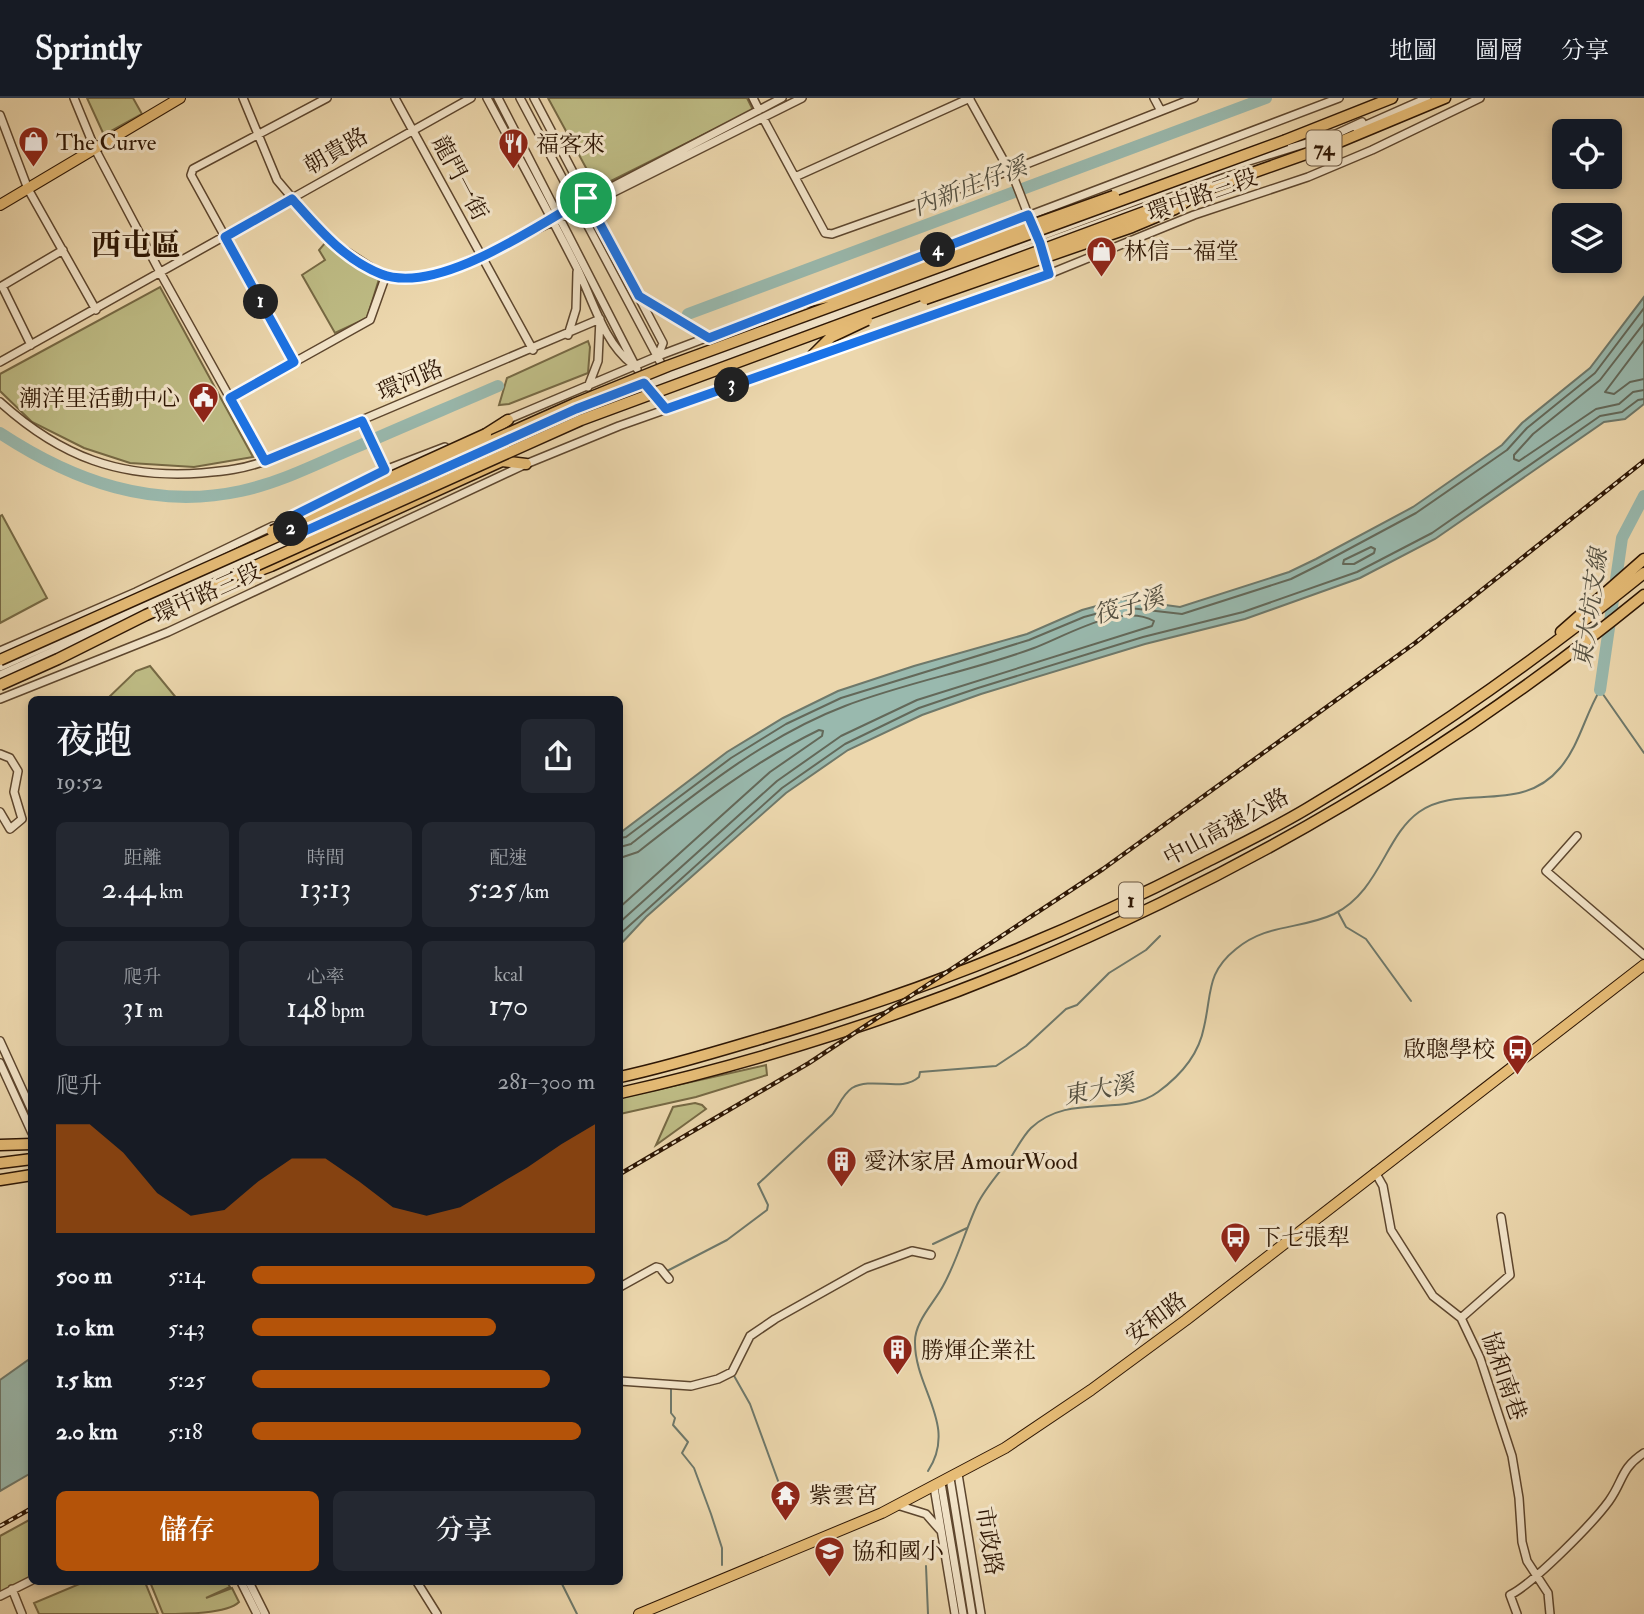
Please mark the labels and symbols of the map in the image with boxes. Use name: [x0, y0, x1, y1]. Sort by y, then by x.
street label: 朝貴路: [299, 121, 373, 181]
shop icon: The Curve: [16, 125, 50, 169]
restaurant icon: 福客來: [496, 127, 530, 171]
place label: The Curve: [56, 128, 157, 157]
place label: 福客來: [536, 130, 605, 159]
road number: 74: [1306, 130, 1342, 166]
street label: 龍門一街: [426, 131, 494, 225]
water label: 內新庄仔溪: [908, 150, 1034, 223]
street label: 環中路三段: [1143, 163, 1261, 227]
pin: [556, 168, 616, 228]
district label: 西屯區: [91, 227, 181, 264]
pin: 4: [920, 232, 956, 268]
shop icon: 林信一福堂: [1084, 234, 1118, 278]
place label: 林信一福堂: [1124, 237, 1239, 266]
pin: 1: [244, 284, 278, 320]
street label: 環河路: [373, 353, 447, 407]
pin: 3: [714, 368, 750, 402]
public building icon: 潮洋里活動中心: [186, 381, 220, 425]
place label: 潮洋里活動中心: [19, 384, 180, 413]
pin: 2: [274, 512, 308, 546]
water label: 東大坑支線: [1567, 543, 1615, 670]
street label: 環中路三段: [149, 556, 265, 630]
water label: 筏子溪: [1090, 580, 1171, 631]
street label: 中山高速公路: [1158, 782, 1294, 872]
road number: 1: [1119, 882, 1143, 918]
bus stop icon: 啟聰學校: [1501, 1032, 1535, 1076]
place label: 啟聰學校: [1403, 1035, 1495, 1064]
water label: 東大溪: [1061, 1067, 1140, 1112]
building icon: 愛沐家居 AmourWood: [824, 1144, 858, 1188]
place label: 愛沐家居 AmourWood: [864, 1147, 1078, 1176]
bus stop icon: 下七張犁: [1218, 1220, 1252, 1264]
place label: 下七張犁: [1258, 1223, 1350, 1252]
street label: 安和路: [1120, 1286, 1192, 1350]
street label: 協和南巷: [1475, 1328, 1533, 1424]
building icon: 勝煇企業社: [881, 1333, 915, 1377]
place label: 勝煇企業社: [921, 1336, 1036, 1365]
temple icon: 紫雲宮: [769, 1478, 803, 1522]
place label: 紫雲宮: [809, 1481, 878, 1510]
street label: 市政路: [969, 1505, 1009, 1577]
school or university icon: 協和國小: [812, 1534, 846, 1578]
place label: 協和國小: [852, 1537, 944, 1566]

